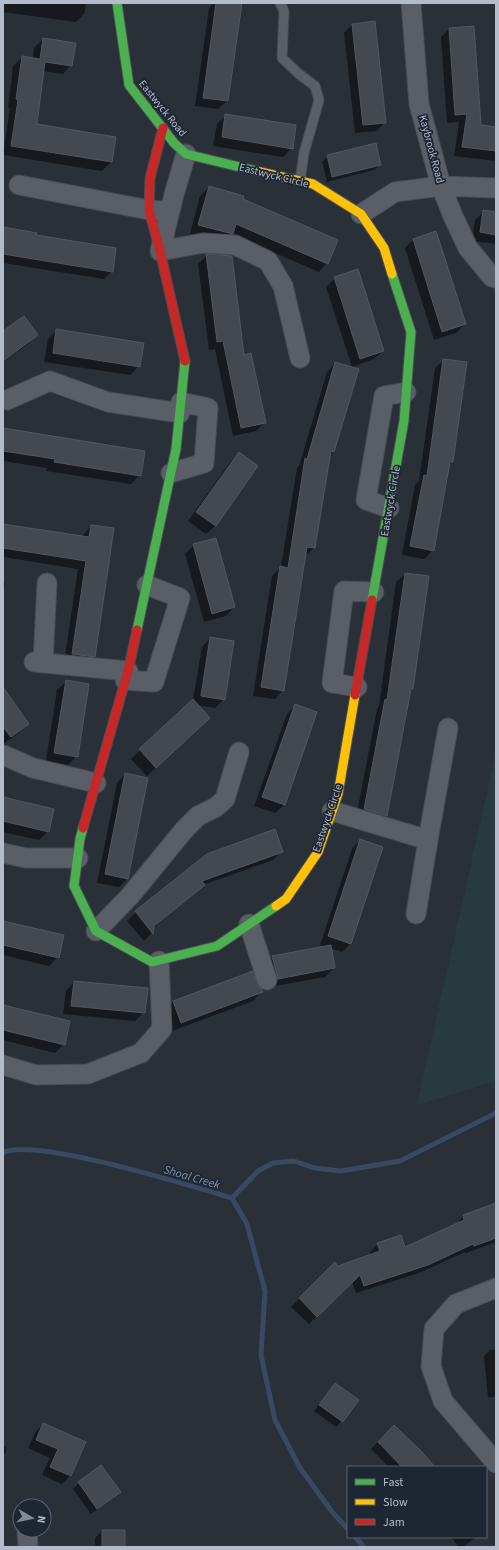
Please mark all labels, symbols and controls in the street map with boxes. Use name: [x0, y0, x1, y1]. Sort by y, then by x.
street label: Eastwyck Road: [135, 77, 190, 140]
street label: Kaybrook Road: [415, 113, 448, 185]
street label: Eastwyck Circle: [238, 160, 311, 191]
street label: Eastwyck Circle: [377, 464, 404, 537]
street label: Eastwyck Circle: [309, 782, 346, 854]
water label: Shoal Creek: [162, 1161, 222, 1194]
legend: [347, 1466, 487, 1538]
text: Fast: [383, 1474, 403, 1491]
text: Slow: [383, 1494, 408, 1511]
north arrow: [12, 1498, 52, 1538]
text: Jam: [383, 1514, 405, 1531]
text: N: [33, 1515, 49, 1524]

